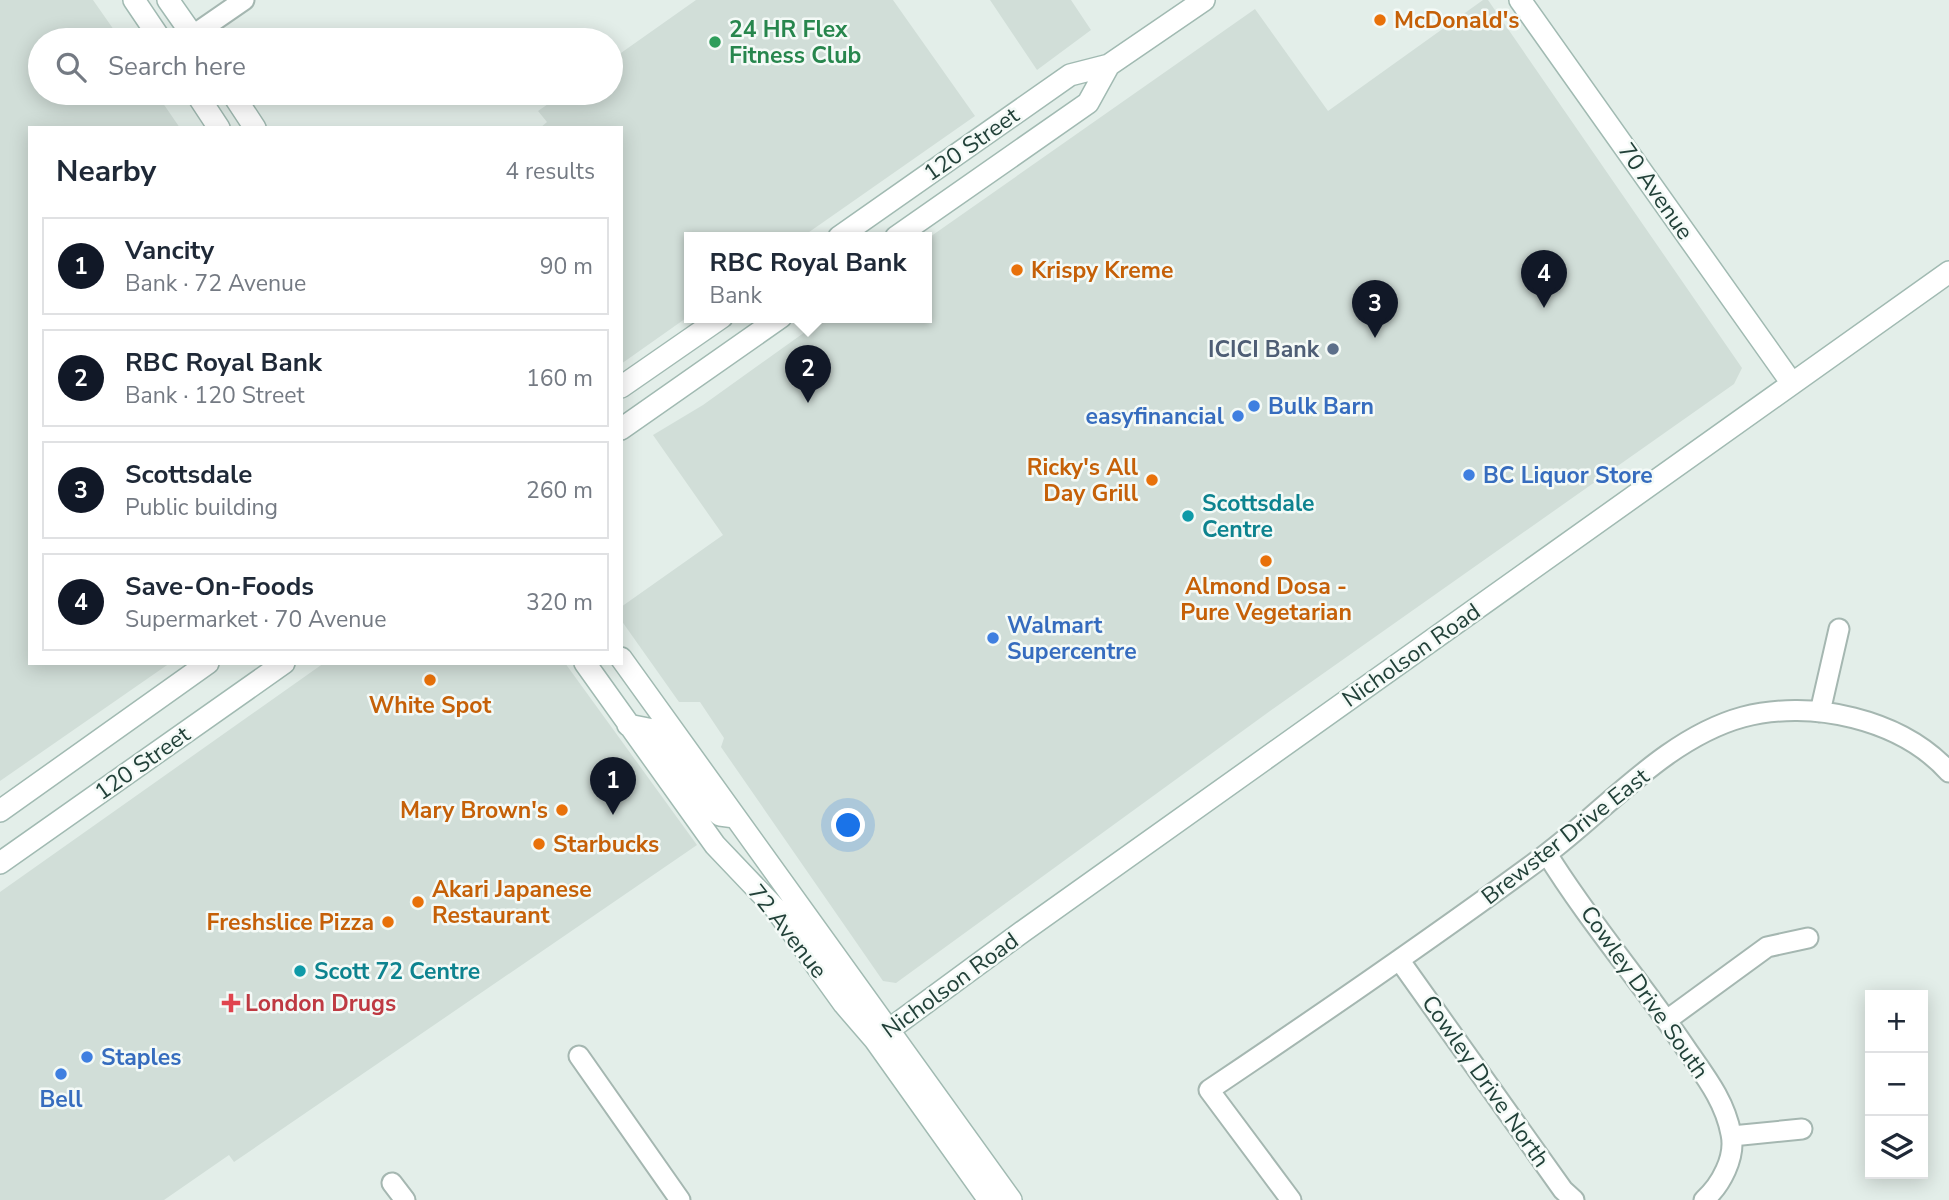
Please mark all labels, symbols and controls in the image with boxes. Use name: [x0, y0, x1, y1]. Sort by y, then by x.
place label: McDonald's: [1394, 5, 1519, 36]
marker: McDonald's: [1372, 12, 1388, 28]
place label: 24 HR Flex Fitness Club: [729, 14, 861, 71]
search box: [28, 28, 623, 105]
marker: 24 HR Flex Fitness Club: [707, 34, 723, 50]
icon: search: [52, 48, 90, 86]
text: Search here: [108, 49, 246, 84]
street label: 120 Street: [917, 100, 1026, 189]
street label: 70 Avenue: [1611, 137, 1700, 246]
text: Nearby: [56, 151, 156, 192]
text: 4 results: [505, 156, 595, 187]
popup: [684, 232, 932, 323]
text: Vancity: [125, 233, 214, 268]
text: RBC Royal Bank: [710, 245, 906, 280]
pin: 4: [1521, 250, 1567, 308]
text: 1: [74, 251, 88, 282]
text: 90 m: [540, 251, 593, 282]
place label: Krispy Kreme: [1031, 255, 1173, 286]
marker: Krispy Kreme: [1009, 262, 1025, 278]
text: Bank · 72 Avenue: [125, 268, 306, 299]
text: Bank: [710, 280, 762, 311]
pin: 3: [1352, 280, 1398, 338]
place label: ICICI Bank: [1208, 334, 1320, 365]
marker: ICICI Bank: [1325, 341, 1341, 357]
text: RBC Royal Bank: [125, 345, 322, 380]
pin: 2: [785, 345, 831, 403]
text: 2: [74, 363, 88, 394]
text: 160 m: [526, 363, 593, 394]
text: Bank · 120 Street: [125, 380, 304, 411]
place label: Bulk Barn: [1268, 391, 1374, 422]
marker: Bulk Barn: [1246, 398, 1262, 414]
place label: easyfinancial: [1085, 401, 1225, 432]
marker: easyfinancial: [1230, 408, 1246, 424]
place label: Ricky's All Day Grill: [1027, 452, 1139, 509]
text: Scottsdale: [125, 457, 252, 492]
place label: BC Liquor Store: [1483, 460, 1653, 491]
marker: BC Liquor Store: [1461, 467, 1477, 483]
marker: Ricky's All Day Grill: [1144, 472, 1160, 488]
text: 3: [74, 475, 88, 506]
text: 260 m: [526, 475, 593, 506]
place label: Scottsdale Centre: [1202, 488, 1315, 545]
text: Public building: [125, 492, 278, 523]
marker: Scottsdale Centre: [1180, 508, 1196, 524]
marker: Almond Dosa - Pure Vegetarian: [1258, 553, 1274, 569]
text: Save-On-Foods: [125, 569, 314, 604]
place label: Almond Dosa - Pure Vegetarian: [1180, 571, 1352, 628]
text: 4: [74, 587, 88, 618]
text: 320 m: [526, 587, 593, 618]
street label: Nicholson Road: [1336, 596, 1486, 715]
text: Supermarket · 70 Avenue: [125, 604, 386, 635]
place label: Walmart Supercentre: [1007, 610, 1137, 667]
marker: Walmart Supercentre: [985, 630, 1001, 646]
marker: White Spot: [422, 672, 438, 688]
place label: White Spot: [369, 690, 491, 721]
street label: 120 Street: [88, 719, 197, 808]
pin: 1: [590, 757, 636, 815]
street label: Brewster Drive East: [1475, 760, 1656, 912]
place label: Mary Brown's: [400, 795, 548, 826]
marker: Mary Brown's: [554, 802, 570, 818]
your location: [831, 808, 865, 842]
place label: Starbucks: [553, 829, 659, 860]
marker: Starbucks: [531, 836, 547, 852]
place label: Akari Japanese Restaurant: [432, 874, 592, 931]
street label: 72 Avenue: [741, 878, 834, 985]
marker: Akari Japanese Restaurant: [410, 894, 426, 910]
street label: Cowley Drive South: [1573, 900, 1716, 1085]
place label: Freshslice Pizza: [206, 907, 374, 938]
marker: Freshslice Pizza: [380, 914, 396, 930]
street label: Nicholson Road: [876, 925, 1025, 1046]
place label: Scott 72 Centre: [314, 956, 480, 987]
marker: Scott 72 Centre: [292, 963, 308, 979]
place label: London Drugs: [245, 988, 396, 1019]
street label: Cowley Drive North: [1415, 989, 1557, 1173]
map controls: [1865, 990, 1928, 1179]
button: +: [1865, 990, 1928, 1053]
marker: London Drugs: [223, 995, 239, 1011]
place label: Staples: [101, 1042, 182, 1073]
marker: Staples: [79, 1049, 95, 1065]
button: −: [1865, 1053, 1928, 1116]
marker: Bell: [53, 1066, 69, 1082]
place label: Bell: [40, 1084, 83, 1115]
button: layers: [1865, 1116, 1928, 1179]

